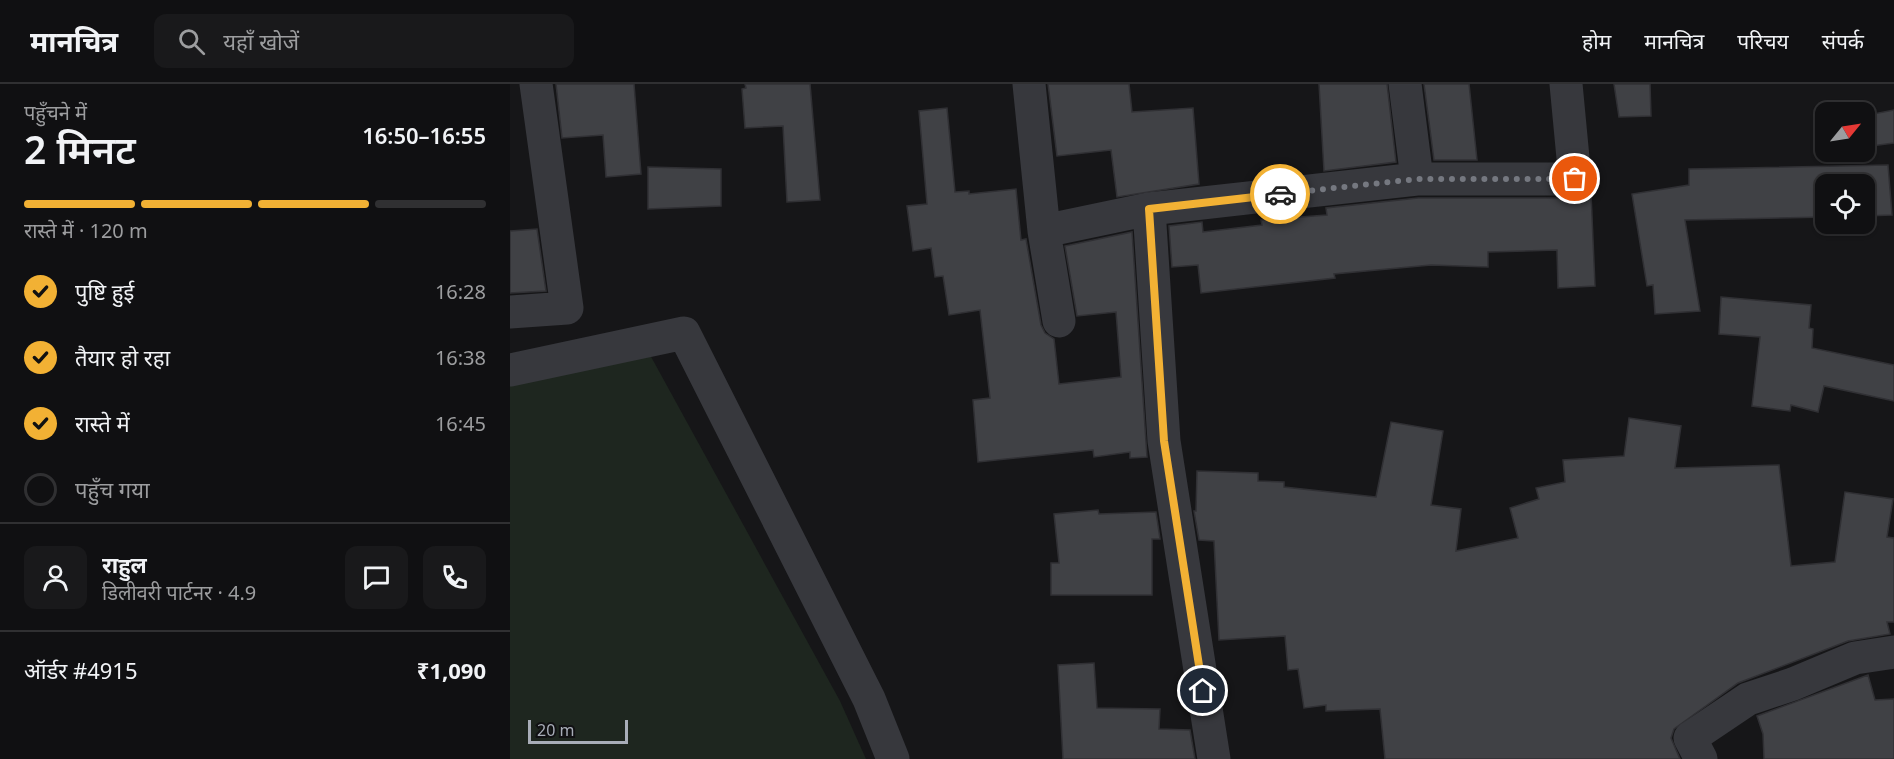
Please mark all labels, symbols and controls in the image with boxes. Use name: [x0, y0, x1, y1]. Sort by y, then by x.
search box: [154, 14, 574, 68]
text: मानचित्र: [30, 22, 118, 60]
icon: search: [175, 25, 208, 58]
text: यहाँ खोजें: [223, 26, 299, 56]
text: होम: [1582, 27, 1611, 55]
text: मानचित्र: [1644, 27, 1704, 55]
text: परिचय: [1737, 27, 1789, 55]
text: संपर्क: [1822, 27, 1864, 55]
text: पहुँचने में: [24, 99, 87, 126]
north arrow: [1815, 102, 1875, 162]
map controls: [1815, 102, 1875, 234]
text: 16:50–16:55: [362, 120, 486, 150]
text: 2 मिनट: [24, 122, 136, 175]
pin: [1549, 153, 1600, 204]
icon: bag: [1558, 162, 1591, 195]
courier: [1250, 164, 1310, 224]
button: locate: [1815, 174, 1875, 234]
icon: car: [1264, 178, 1297, 211]
text: रास्ते में · 120 m: [24, 217, 148, 244]
icon: check: [24, 275, 57, 308]
text: पुष्टि हुई: [75, 276, 134, 306]
text: 16:28: [435, 278, 486, 305]
icon: check: [24, 341, 57, 374]
text: तैयार हो रहा: [75, 342, 170, 372]
text: 16:38: [435, 344, 486, 371]
icon: check: [24, 407, 57, 440]
text: रास्ते में: [75, 408, 130, 438]
text: 16:45: [435, 410, 486, 437]
text: पहुँच गया: [75, 474, 150, 504]
button: person: [24, 546, 87, 609]
button: chat: [345, 546, 408, 609]
button: phone: [423, 546, 486, 609]
text: राहुल: [102, 549, 147, 579]
text: डिलीवरी पार्टनर · 4.9: [102, 579, 256, 606]
text: ऑर्डर #4915: [24, 655, 138, 685]
text: ₹1,090: [417, 655, 486, 685]
pin: [1177, 665, 1228, 716]
icon: home: [1186, 674, 1219, 707]
scale bar: [528, 717, 628, 744]
text: 20 m: [537, 719, 574, 741]

